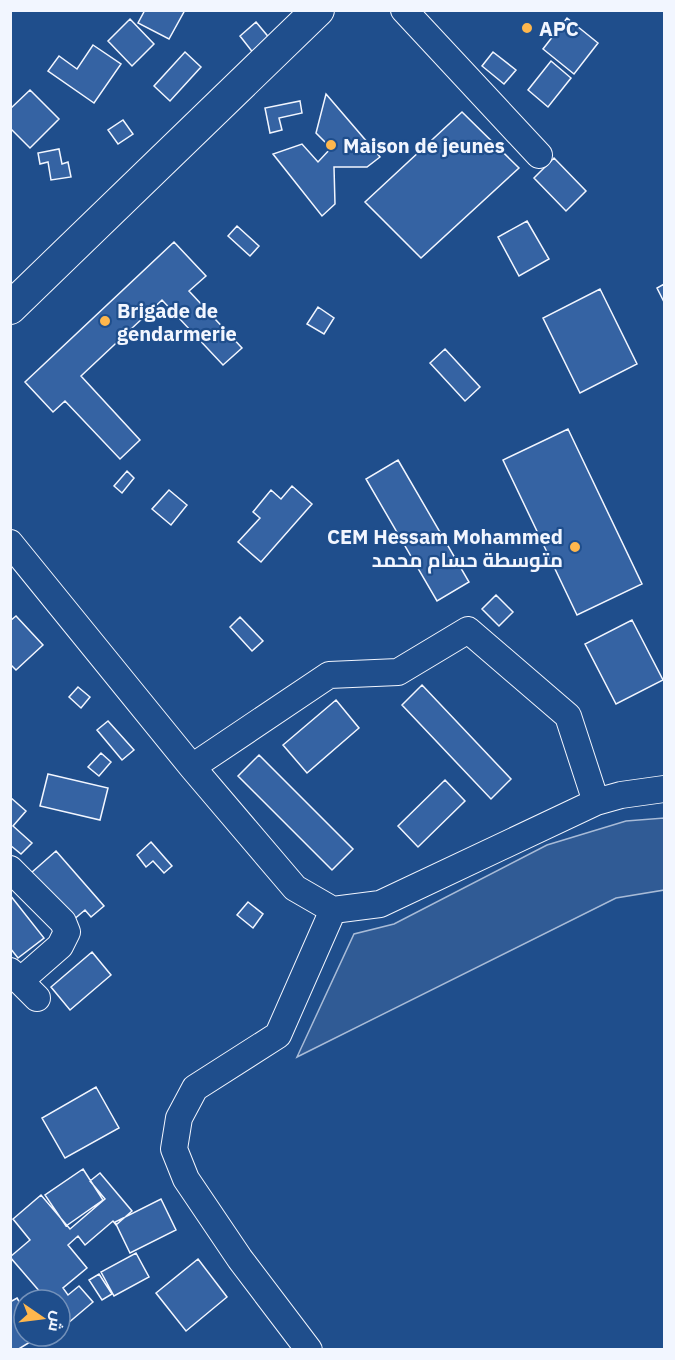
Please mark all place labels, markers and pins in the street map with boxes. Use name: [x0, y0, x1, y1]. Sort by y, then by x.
place label: APC: [539, 15, 579, 42]
marker: APC: [520, 21, 534, 35]
place label: Maison de jeunes: [343, 132, 505, 159]
marker: Maison de jeunes: [324, 138, 338, 152]
place label: Brigade de gendarmerie: [117, 297, 237, 347]
marker: Brigade de gendarmerie: [98, 314, 112, 328]
place label: CEM Hessam Mohammed متوسطة حسام محمد: [327, 523, 563, 574]
marker: CEM Hessam Mohammed متوسطة حسام محمد: [568, 540, 582, 554]

